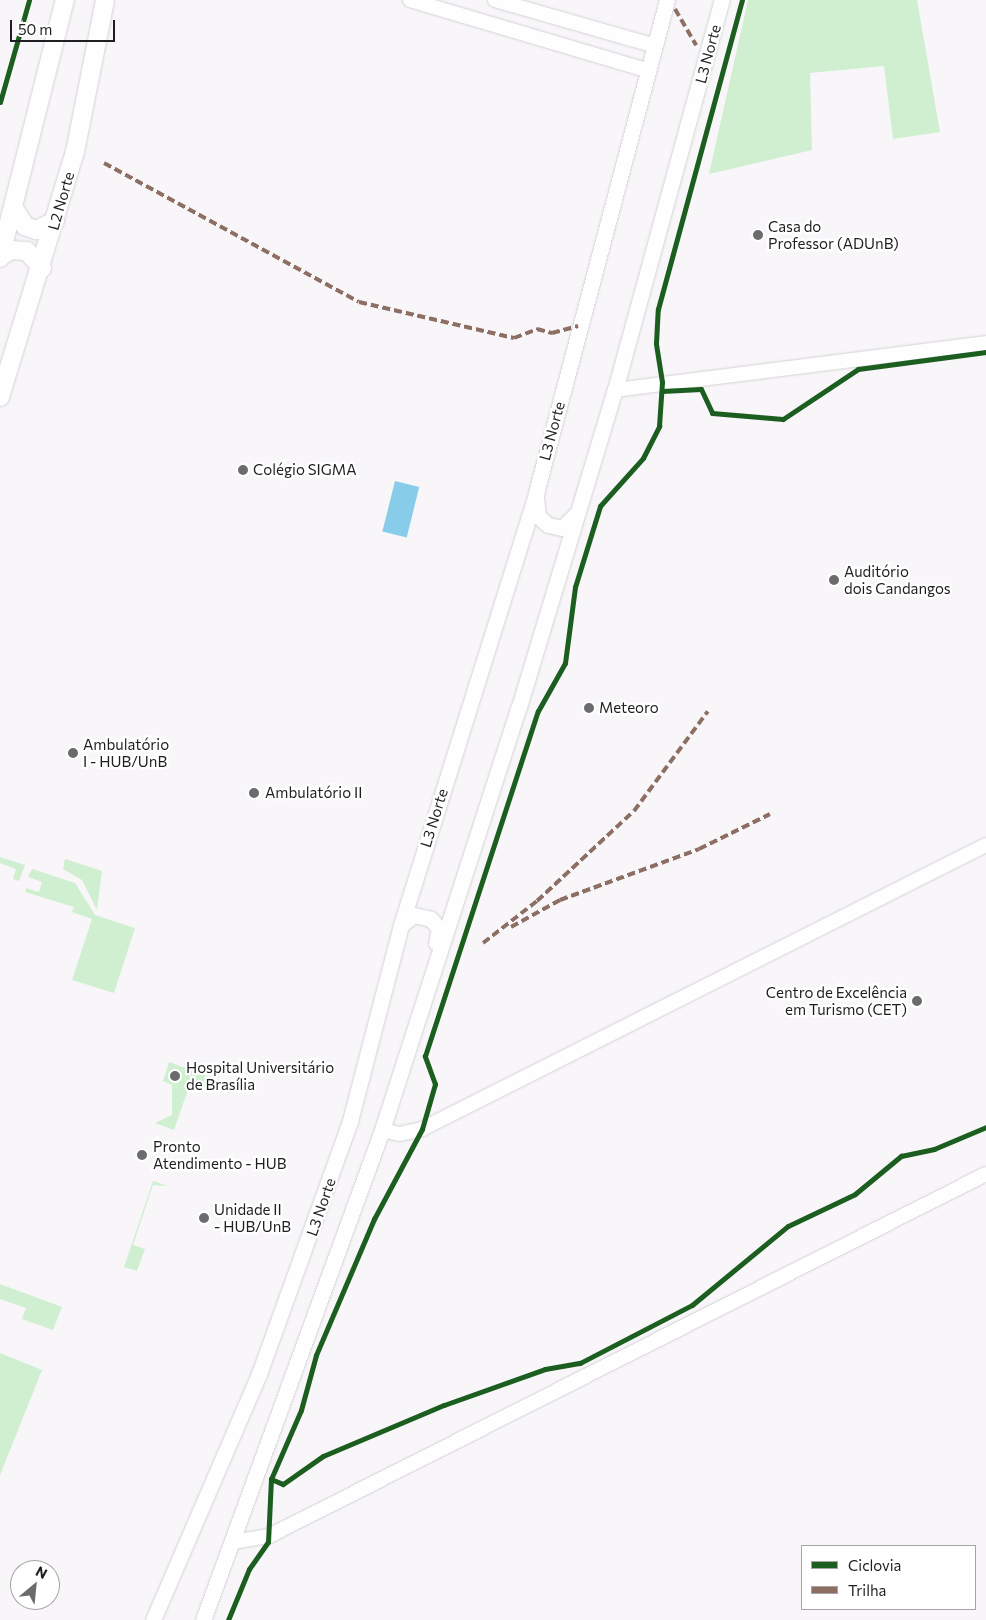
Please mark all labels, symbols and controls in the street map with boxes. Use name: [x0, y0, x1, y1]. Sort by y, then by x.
scale bar: [12, 10, 118, 42]
text: 50 m: [18, 20, 52, 38]
street label: L3 Norte: [692, 23, 724, 85]
street label: L2 Norte: [44, 170, 78, 232]
place label: Casa do Professor (ADUnB): [768, 217, 899, 252]
marker: Casa do Professor (ADUnB): [752, 229, 764, 241]
street label: L3 Norte: [536, 400, 568, 462]
place label: Colégio SIGMA: [253, 461, 356, 479]
marker: Colégio SIGMA: [237, 464, 249, 476]
place label: Auditório dois Candangos: [844, 562, 951, 597]
marker: Auditório dois Candangos: [828, 574, 840, 586]
place label: Meteoro: [599, 699, 659, 717]
marker: Meteoro: [583, 702, 595, 714]
place label: Ambulatório I - HUB/UnB: [83, 735, 169, 770]
marker: Ambulatório I - HUB/UnB: [67, 747, 79, 759]
place label: Ambulatório II: [265, 784, 362, 802]
marker: Ambulatório II: [247, 786, 261, 800]
street label: L3 Norte: [417, 787, 451, 849]
place label: Centro de Excelência em Turismo (CET): [766, 983, 907, 1018]
marker: Centro de Excelência em Turismo (CET): [911, 995, 923, 1007]
place label: Hospital Universitário de Brasília: [186, 1058, 334, 1093]
marker: Hospital Universitário de Brasília: [168, 1069, 182, 1083]
place label: Pronto Atendimento - HUB: [153, 1137, 286, 1172]
marker: Pronto Atendimento - HUB: [135, 1148, 149, 1162]
street label: L3 Norte: [303, 1176, 339, 1238]
place label: Unidade II - HUB/UnB: [214, 1200, 291, 1235]
marker: Unidade II - HUB/UnB: [198, 1212, 210, 1224]
legend: [801, 1545, 976, 1610]
text: Ciclovia: [848, 1556, 901, 1574]
north arrow: [10, 1560, 60, 1610]
text: N: [33, 1562, 50, 1582]
text: Trilha: [848, 1581, 886, 1599]

